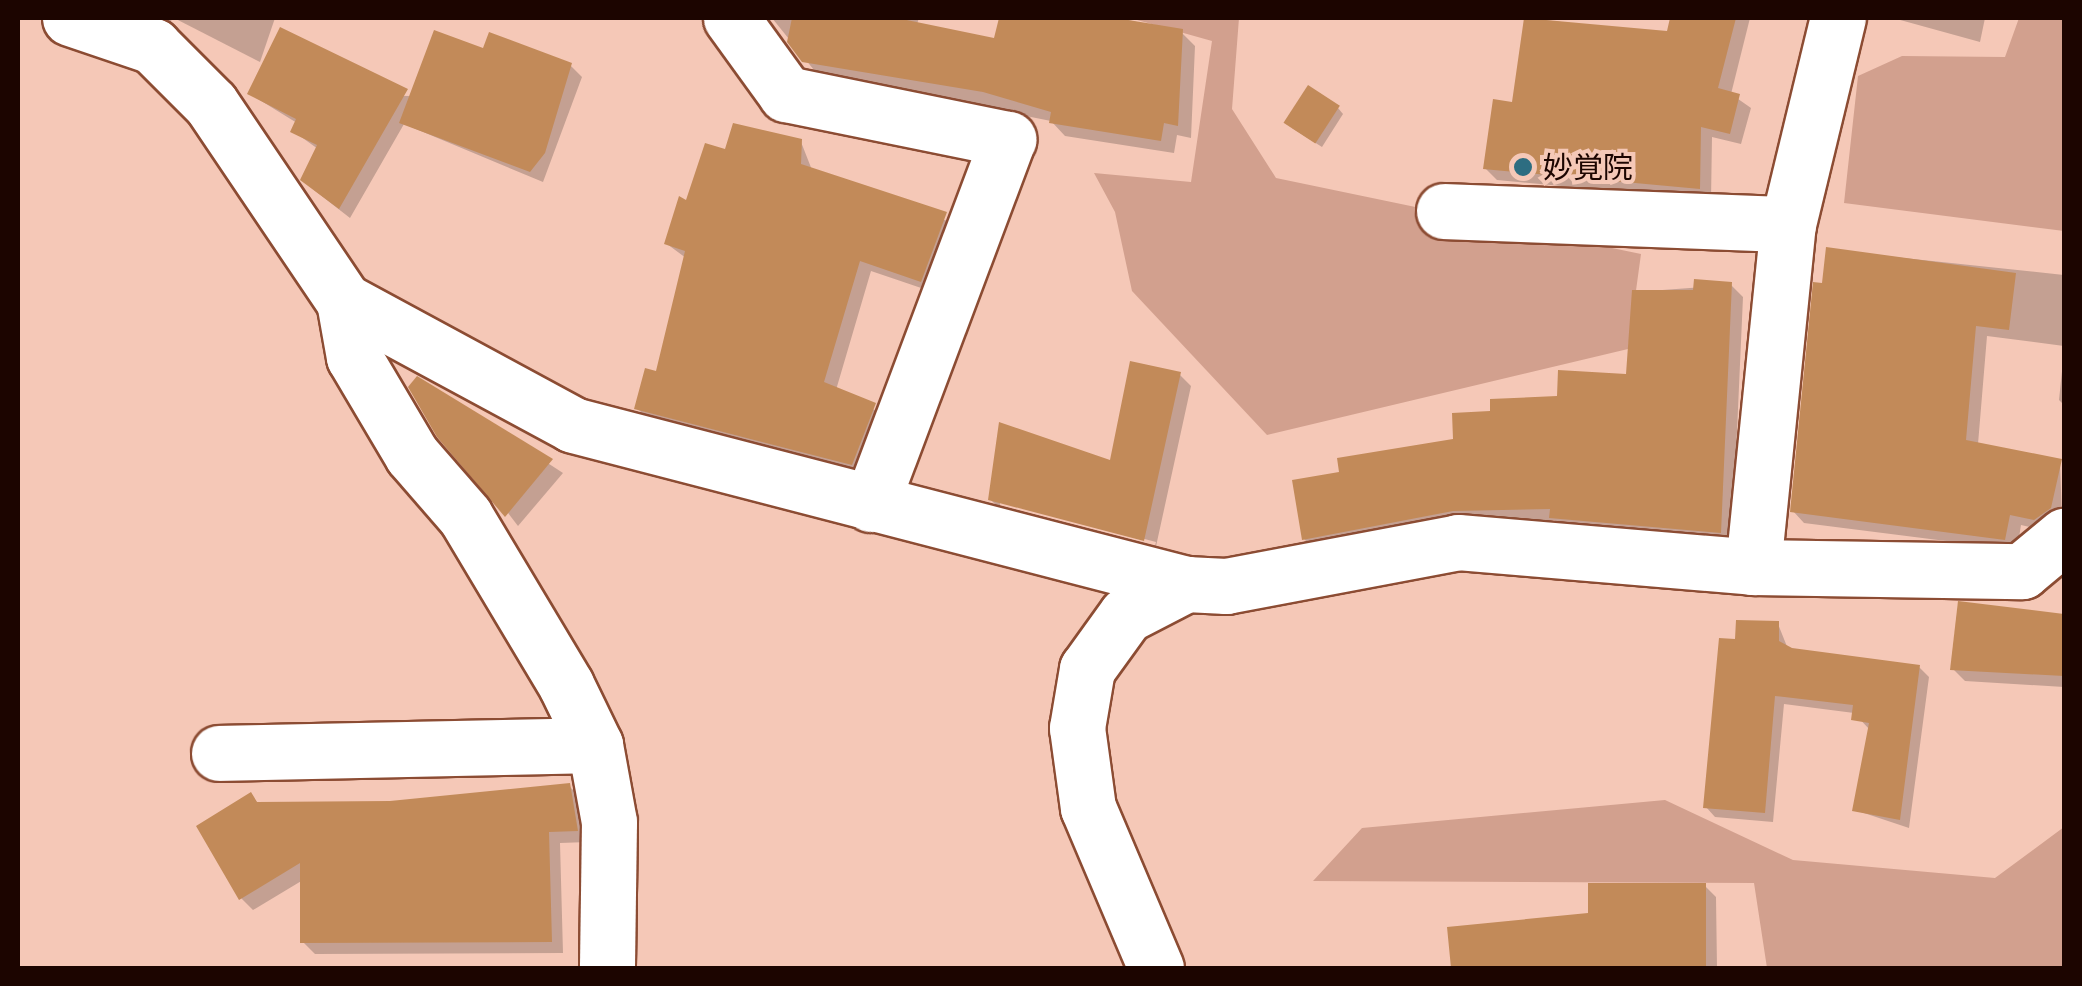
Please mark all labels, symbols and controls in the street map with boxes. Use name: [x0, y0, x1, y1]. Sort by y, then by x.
place label: 妙覚院: [1543, 149, 1633, 185]
marker: 妙覚院: [1512, 156, 1534, 178]

